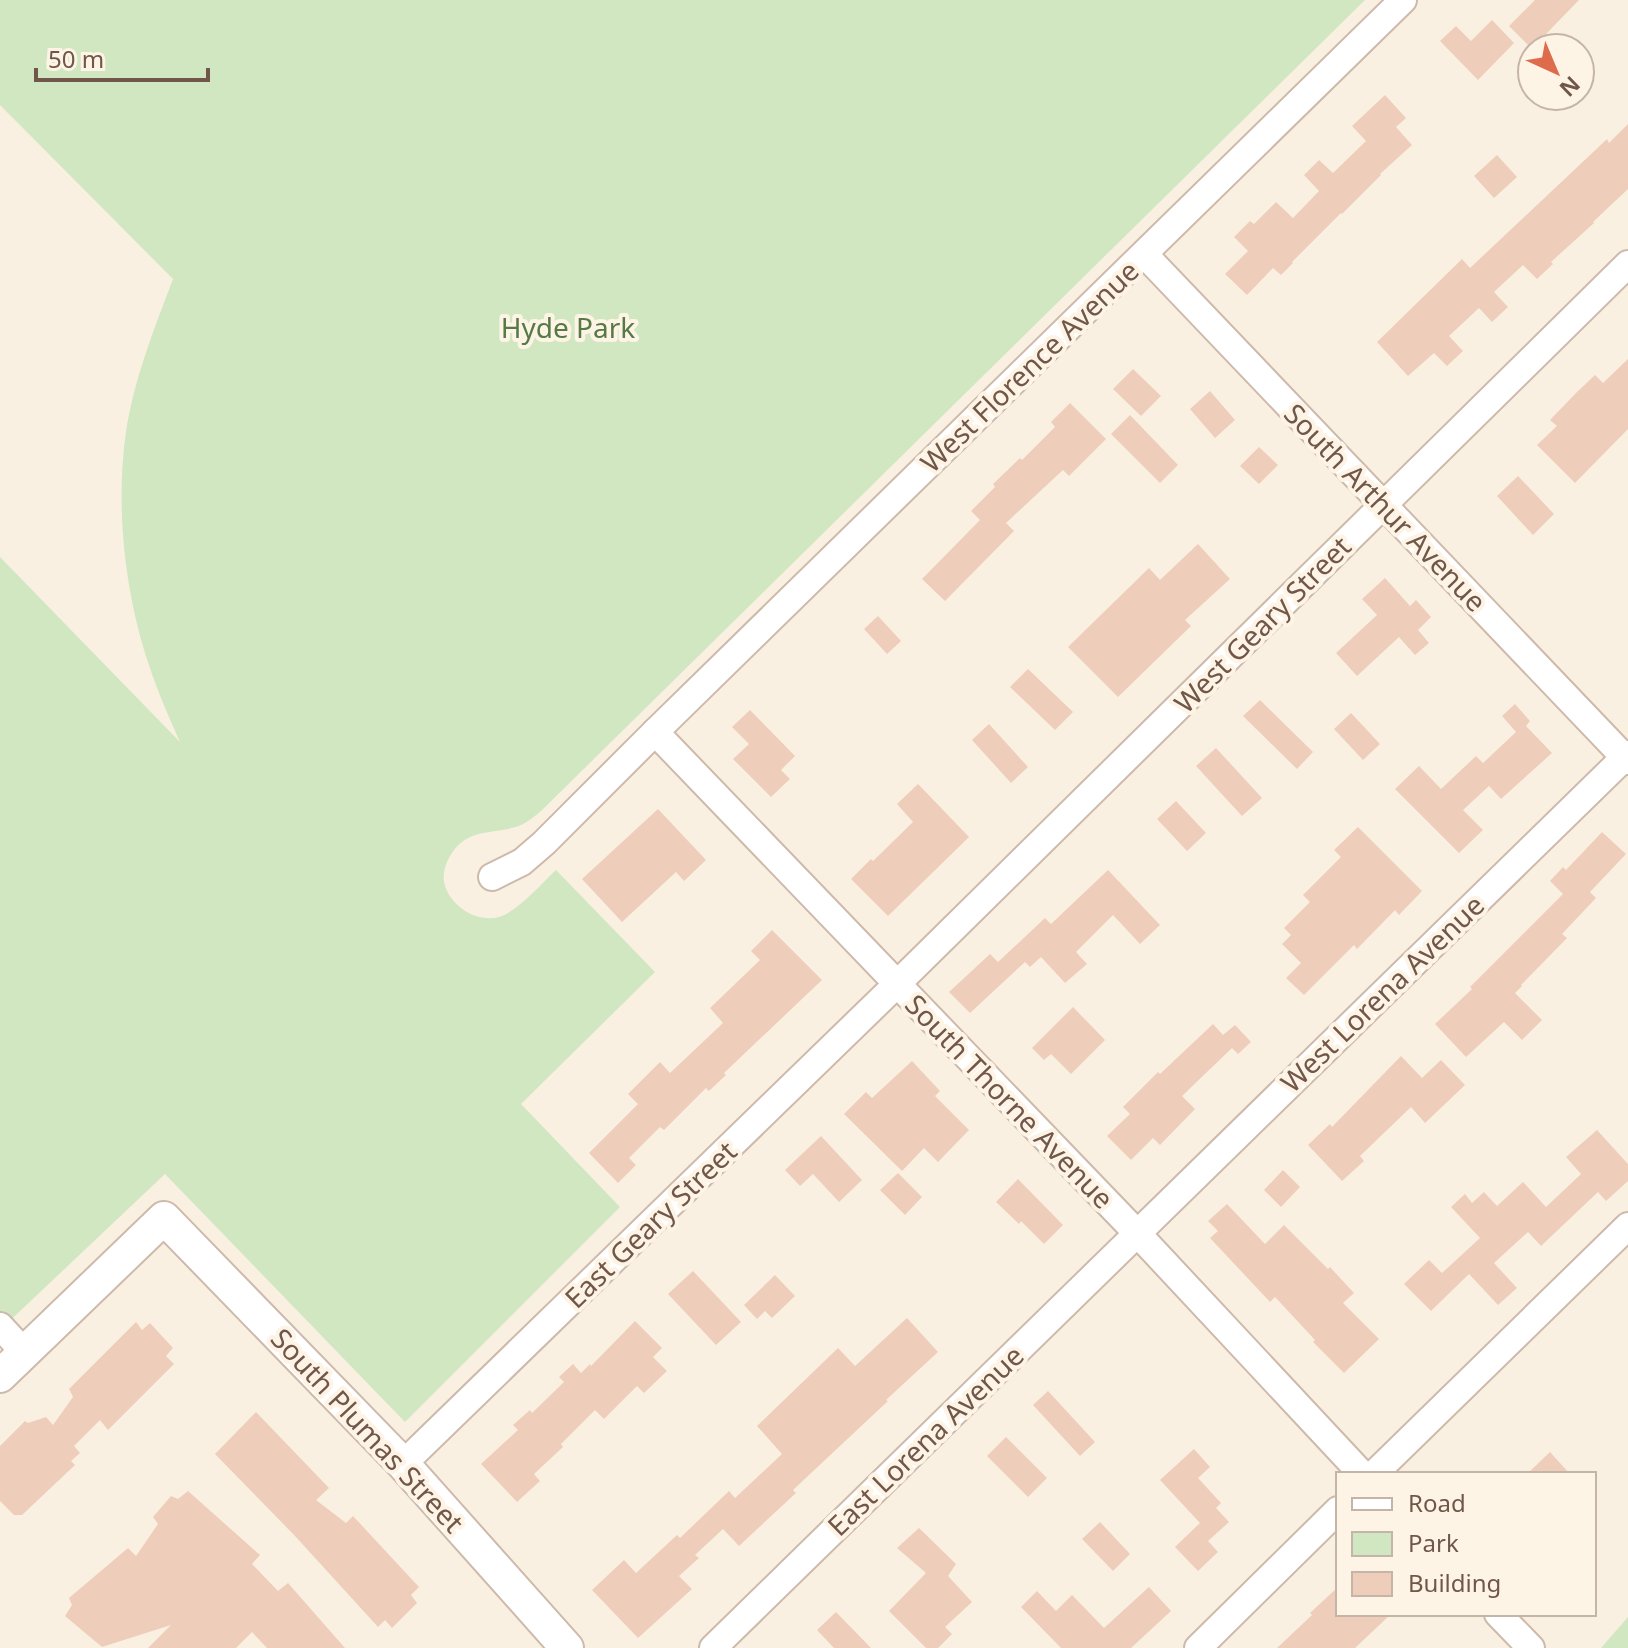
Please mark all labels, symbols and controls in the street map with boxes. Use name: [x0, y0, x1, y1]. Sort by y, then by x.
scale bar: [36, 32, 208, 82]
north arrow: [1516, 32, 1596, 112]
text: 50 m: [48, 42, 104, 75]
text: N: [1554, 70, 1587, 104]
street label: West Florence Avenue: [912, 252, 1146, 480]
park label: Hyde Park: [501, 308, 635, 346]
street label: South Arthur Avenue: [1277, 395, 1495, 619]
street label: West Geary Street: [1165, 527, 1359, 721]
street label: West Lorena Avenue: [1272, 886, 1492, 1100]
street label: South Thorne Avenue: [898, 986, 1122, 1216]
street label: East Geary Street: [556, 1132, 744, 1316]
street label: South Plumas Street: [263, 1320, 473, 1540]
street label: East Lorena Avenue: [819, 1336, 1031, 1544]
legend: [1336, 1472, 1596, 1616]
text: Road: [1408, 1486, 1466, 1519]
text: Park: [1408, 1526, 1459, 1559]
text: Building: [1408, 1566, 1501, 1599]

